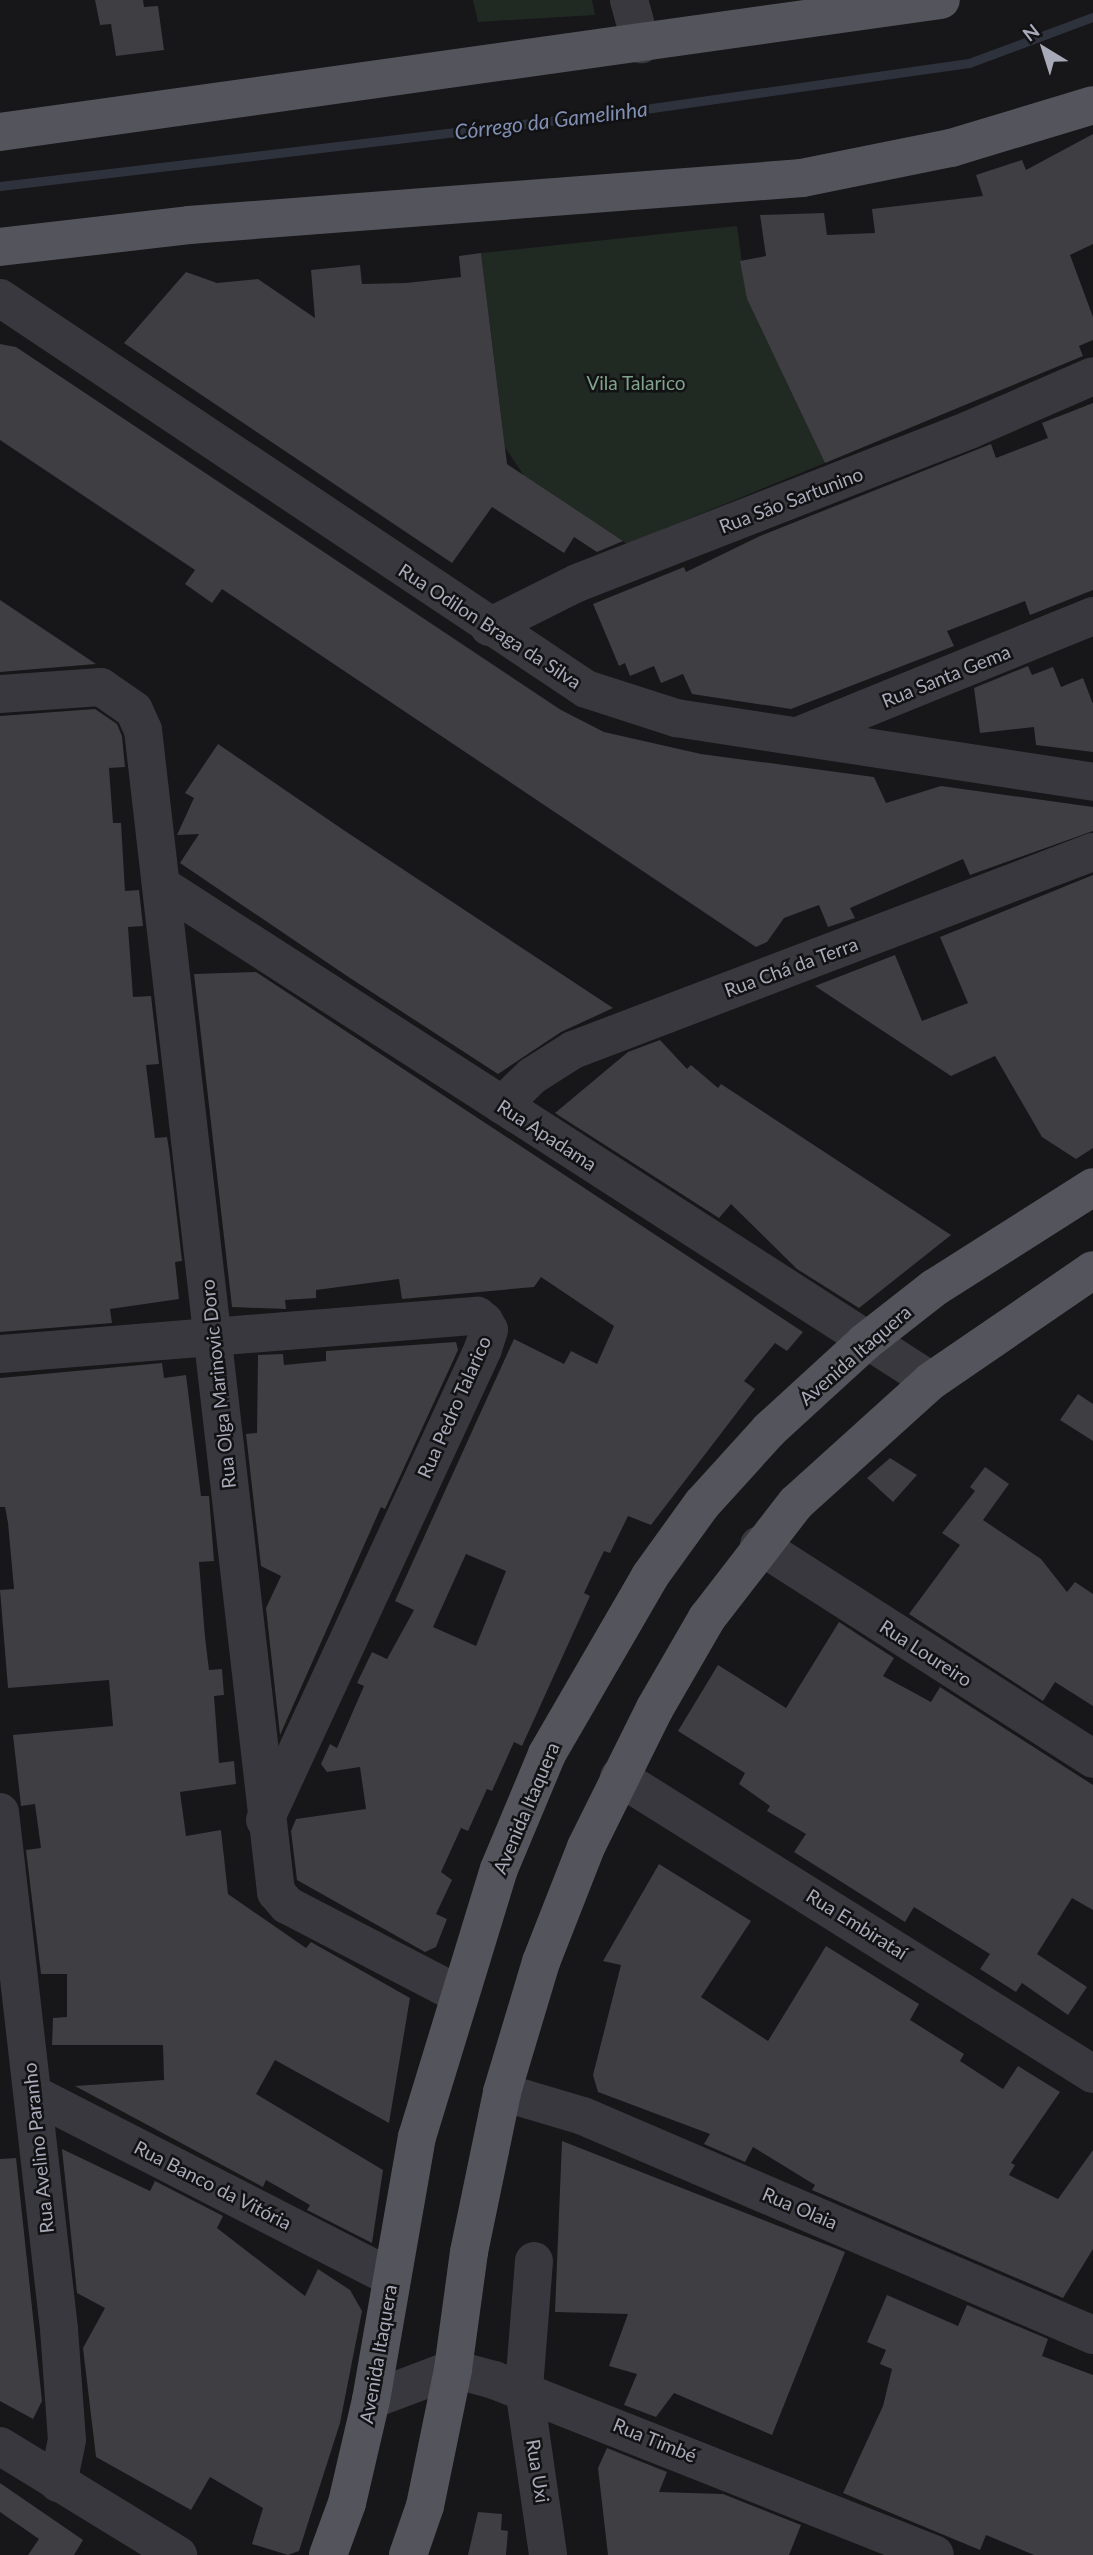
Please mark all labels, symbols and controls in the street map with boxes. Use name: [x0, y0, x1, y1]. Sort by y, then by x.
north arrow: [1009, 14, 1079, 84]
text: N: [1018, 18, 1044, 46]
water label: Córrego da Gamelinha: [453, 96, 649, 144]
park label: Vila Talarico: [586, 372, 686, 394]
street label: Rua São Sartunino: [716, 462, 866, 538]
street label: Rua Odilon Braga da Silva: [394, 558, 586, 694]
street label: Rua Santa Gema: [878, 640, 1014, 712]
street label: Rua Chá da Terra: [721, 932, 861, 1002]
street label: Rua Apadama: [493, 1094, 601, 1176]
street label: Rua Olga Marinovic Doro: [196, 1278, 240, 1490]
street label: Avenida Itaquera: [794, 1300, 916, 1410]
street label: Rua Pedro Talarico: [412, 1332, 496, 1482]
street label: Rua Loureiro: [876, 1615, 976, 1691]
street label: Avenida Itaquera: [488, 1739, 564, 1877]
street label: Rua Embirataí: [802, 1884, 912, 1964]
street label: Rua Avelino Paranho: [18, 2061, 58, 2235]
street label: Rua Banco da Vitória: [130, 2135, 296, 2235]
street label: Rua Olaia: [759, 2182, 841, 2234]
street label: Avenida Itaquera: [355, 2283, 401, 2425]
street label: Rua Timbé: [610, 2413, 700, 2467]
street label: Rua Uxi: [522, 2438, 554, 2504]

